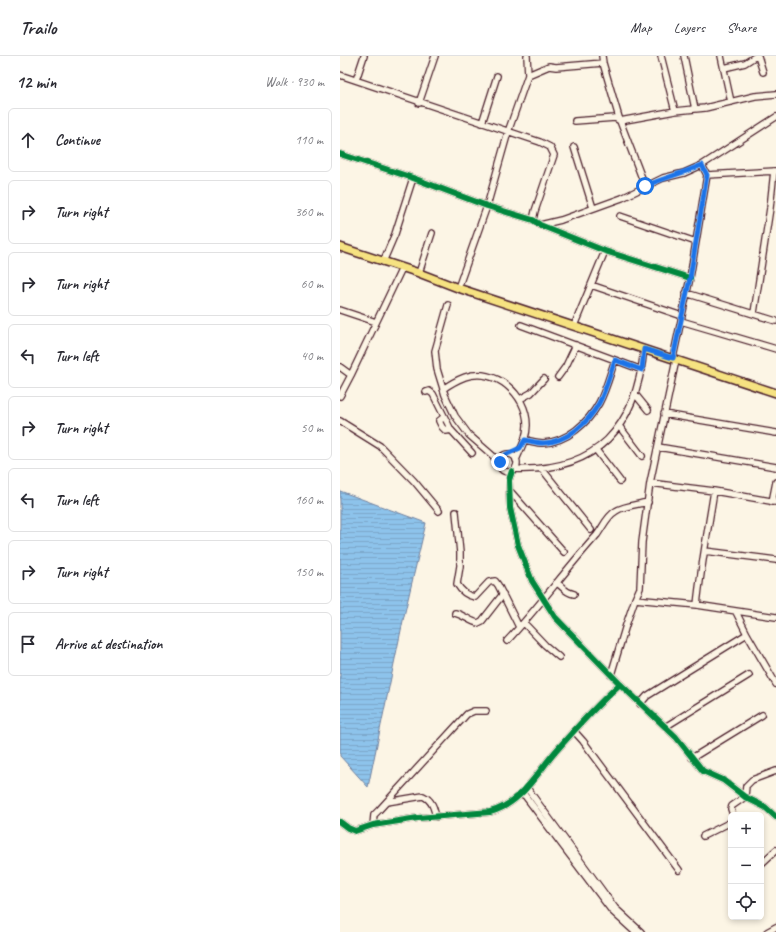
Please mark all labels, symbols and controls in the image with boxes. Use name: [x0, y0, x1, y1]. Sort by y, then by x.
text: Trailo: [20, 16, 56, 40]
text: Map: [630, 19, 652, 36]
text: Layers: [674, 19, 705, 36]
text: Share: [727, 19, 756, 36]
text: 12 min: [16, 72, 56, 93]
text: Walk · 930 m: [265, 74, 324, 90]
icon: ahead: [17, 129, 39, 151]
text: Continue: [55, 131, 100, 150]
text: 110 m: [295, 132, 323, 148]
route start: [636, 177, 654, 195]
icon: right: [17, 201, 39, 223]
text: Turn right: [55, 203, 108, 222]
text: 360 m: [295, 204, 323, 220]
icon: right: [17, 273, 39, 295]
text: Turn right: [55, 275, 108, 294]
text: 60 m: [301, 276, 323, 292]
icon: left: [17, 345, 39, 367]
text: Turn left: [55, 347, 98, 366]
text: 40 m: [301, 348, 323, 364]
icon: right: [17, 417, 39, 439]
text: Turn right: [55, 419, 108, 438]
text: 50 m: [301, 420, 323, 436]
route end: [491, 453, 509, 471]
icon: left: [17, 489, 39, 511]
text: Turn left: [55, 491, 98, 510]
text: 160 m: [295, 492, 323, 508]
icon: right: [17, 561, 39, 583]
text: Turn right: [55, 563, 108, 582]
text: 150 m: [295, 564, 323, 580]
icon: arrive: [17, 633, 39, 655]
text: Arrive at destination: [55, 635, 162, 654]
map controls: [728, 812, 764, 920]
button: +: [728, 812, 764, 848]
button: −: [728, 848, 764, 884]
button: locate: [728, 884, 764, 920]

